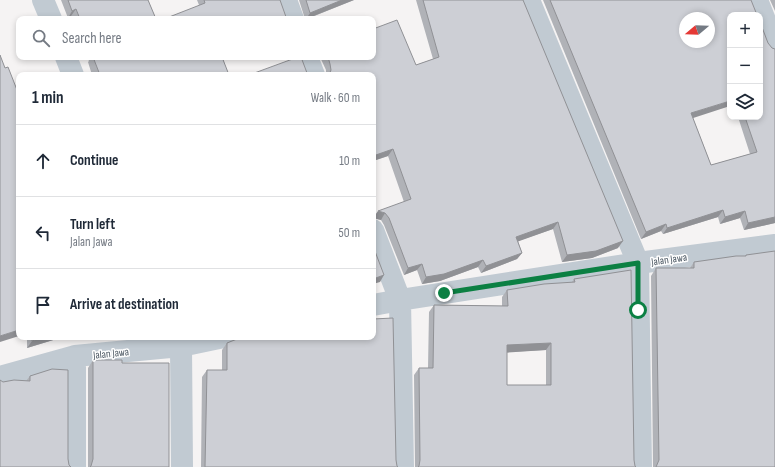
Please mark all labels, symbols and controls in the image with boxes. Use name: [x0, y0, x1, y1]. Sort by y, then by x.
north arrow: [679, 12, 715, 48]
map controls: [727, 12, 763, 120]
button: +: [727, 12, 763, 48]
search box: [16, 16, 376, 60]
icon: search: [30, 27, 52, 49]
text: Search here: [62, 29, 122, 48]
button: −: [727, 48, 763, 84]
button: layers: [727, 84, 763, 120]
text: 1 min: [32, 88, 64, 108]
text: Walk · 60 m: [311, 90, 360, 106]
icon: ahead: [32, 150, 54, 172]
text: Continue: [70, 151, 119, 170]
text: 10 m: [339, 153, 360, 169]
text: Turn left: [70, 215, 115, 234]
icon: left: [32, 222, 54, 244]
text: 50 m: [339, 225, 360, 241]
text: Jalan Jawa: [70, 234, 112, 250]
street label: Jalan Jawa: [649, 251, 688, 269]
route end: [435, 284, 453, 302]
icon: arrive: [32, 294, 54, 316]
text: Arrive at destination: [70, 295, 179, 314]
route start: [629, 301, 647, 319]
street label: Jalan Jawa: [92, 345, 130, 362]

